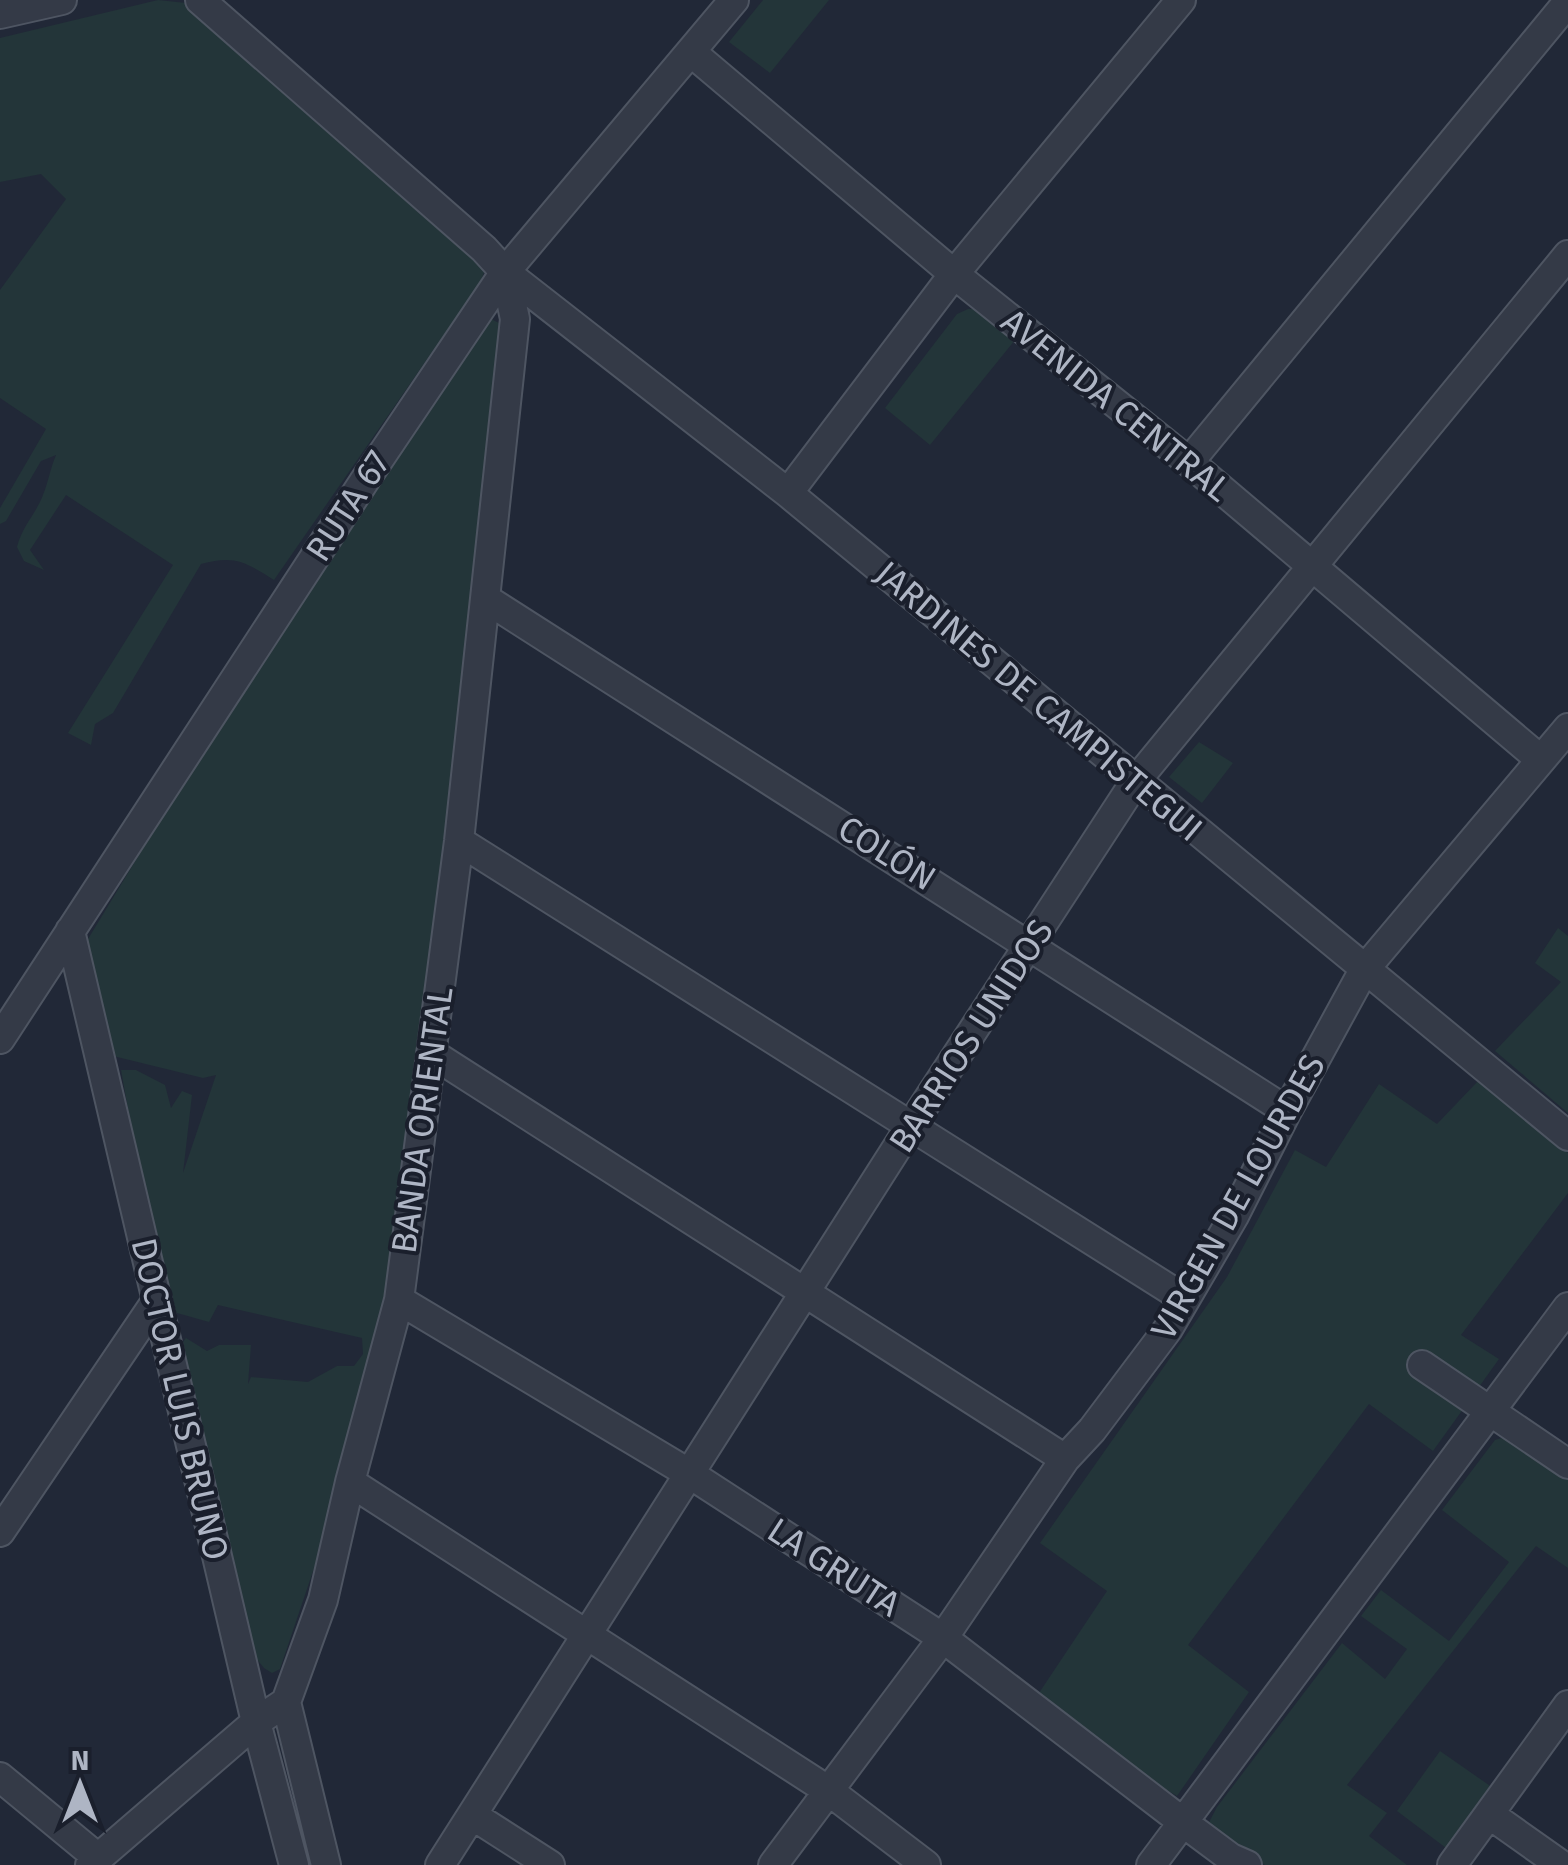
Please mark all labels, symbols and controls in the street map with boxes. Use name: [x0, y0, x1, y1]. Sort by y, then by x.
street label: AVENIDA CENTRAL: [993, 300, 1239, 510]
street label: RUTA 67: [297, 443, 399, 569]
street label: JARDINES DE CAMPISTEGUI: [867, 552, 1211, 850]
street label: COLÓN: [830, 807, 944, 899]
street label: BARRIOS UNIDOS: [880, 911, 1062, 1161]
street label: BANDA ORIENTAL: [383, 984, 461, 1256]
street label: VIRGEN DE LOURDES: [1142, 1047, 1334, 1347]
street label: DOCTOR LUIS BRUNO: [122, 1234, 238, 1564]
street label: LA GRUTA: [760, 1509, 908, 1625]
north arrow: [30, 1735, 130, 1835]
text: N: [71, 1744, 89, 1777]

